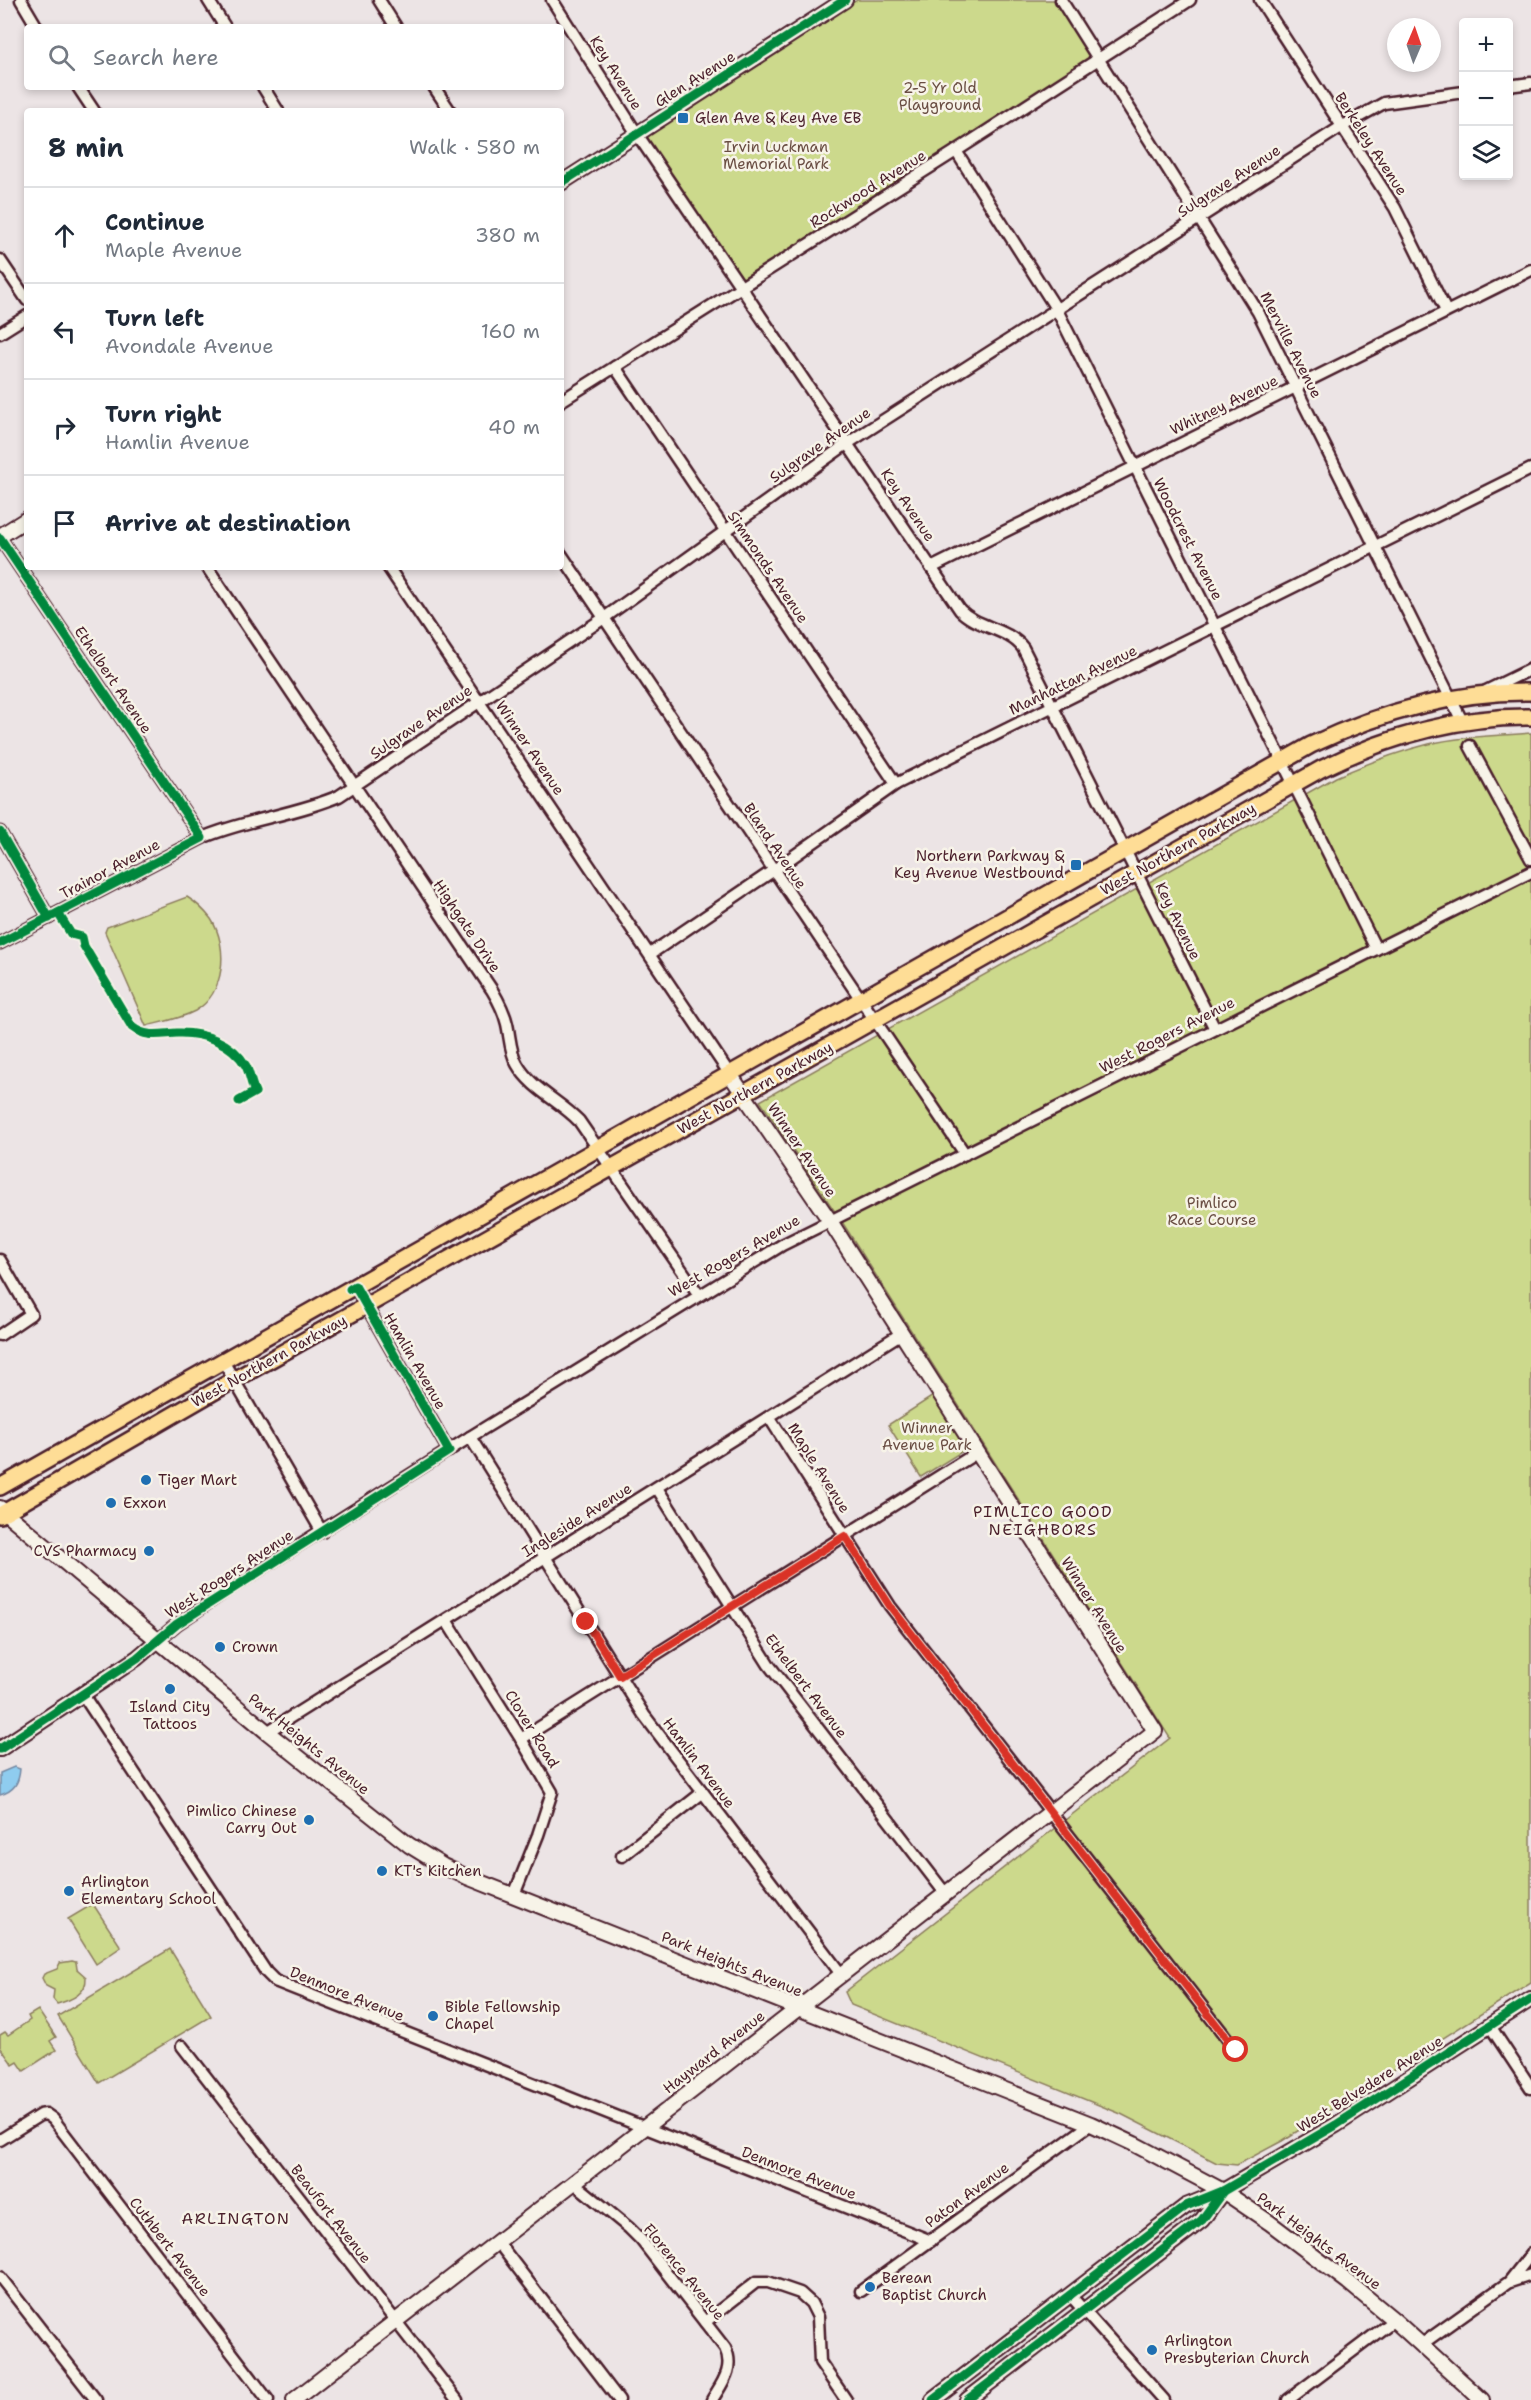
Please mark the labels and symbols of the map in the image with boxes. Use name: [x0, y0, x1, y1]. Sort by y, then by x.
north arrow: [1387, 18, 1441, 72]
street label: Key Avenue: [585, 32, 647, 114]
street label: Glen Avenue: [651, 46, 739, 112]
park label: 2-5 Yr Old Playground: [899, 78, 982, 115]
street label: Berkeley Avenue: [1330, 89, 1412, 199]
place label: Glen Ave & Key Ave EB: [695, 108, 862, 128]
marker: Glen Ave & Key Ave EB: [676, 111, 690, 125]
park label: Irvin Luckman Memorial Park: [723, 137, 829, 174]
street label: Sulgrave Avenue: [1174, 140, 1284, 222]
street label: Rockwood Avenue: [806, 145, 930, 233]
street label: Merville Avenue: [1256, 288, 1326, 402]
street label: Whitney Avenue: [1167, 370, 1281, 440]
street label: Sulgrave Avenue: [765, 403, 875, 487]
street label: Key Avenue: [876, 465, 940, 545]
street label: Woodcrest Avenue: [1148, 474, 1228, 604]
street label: Simmonds Avenue: [723, 507, 813, 627]
street label: Ethelbert Avenue: [70, 622, 156, 738]
street label: Manhattan Avenue: [1006, 640, 1140, 720]
street label: Sulgrave Avenue: [366, 680, 476, 764]
street label: Winner Avenue: [491, 697, 569, 799]
street label: West Northern Parkway: [1097, 798, 1259, 900]
street label: Bland Avenue: [739, 799, 811, 893]
street label: Trainor Avenue: [57, 834, 163, 904]
place label: Northern Parkway & Key Avenue Westbound: [894, 846, 1065, 883]
marker: Northern Parkway & Key Avenue Westbound: [1069, 858, 1083, 872]
street label: Highgate Drive: [429, 876, 505, 976]
street label: Key Avenue: [1151, 879, 1205, 963]
street label: West Rogers Avenue: [1096, 992, 1238, 1078]
street label: West Northern Parkway: [674, 1037, 836, 1139]
street label: Winner Avenue: [763, 1099, 841, 1201]
park label: Pimlico Race Course: [1168, 1193, 1256, 1230]
street label: West Rogers Avenue: [664, 1210, 804, 1302]
street label: Hamlin Avenue: [379, 1309, 451, 1413]
street label: West Northern Parkway: [188, 1310, 350, 1412]
park label: Winner Avenue Park: [882, 1418, 972, 1455]
street label: Maple Avenue: [783, 1419, 855, 1517]
place label: Tiger Mart: [158, 1470, 237, 1490]
marker: Tiger Mart: [139, 1473, 153, 1487]
street label: Ingleside Avenue: [518, 1478, 636, 1562]
place label: Exxon: [123, 1493, 166, 1513]
marker: Exxon: [104, 1496, 118, 1510]
district label: PIMLICO GOOD NEIGHBORS: [973, 1501, 1113, 1540]
street label: West Rogers Avenue: [161, 1525, 297, 1623]
place label: CVS Pharmacy: [34, 1541, 137, 1561]
marker: CVS Pharmacy: [142, 1544, 156, 1558]
street label: Winner Avenue: [1056, 1553, 1132, 1657]
route end: [572, 1608, 598, 1634]
street label: Ethelbert Avenue: [760, 1630, 852, 1742]
place label: Crown: [232, 1637, 278, 1657]
marker: Crown: [213, 1640, 227, 1654]
marker: Island City Tattoos: [163, 1682, 177, 1696]
street label: Clover Road: [500, 1686, 564, 1772]
street label: Park Heights Avenue: [244, 1689, 374, 1799]
place label: Island City Tattoos: [130, 1697, 210, 1734]
street label: Hamlin Avenue: [658, 1714, 740, 1812]
place label: Pimlico Chinese Carry Out: [186, 1801, 297, 1838]
marker: Pimlico Chinese Carry Out: [302, 1813, 316, 1827]
place label: KT's Kitchen: [394, 1861, 481, 1881]
marker: KT's Kitchen: [375, 1864, 389, 1878]
place label: Arlington Elementary School: [81, 1872, 217, 1909]
marker: Arlington Elementary School: [62, 1884, 76, 1898]
street label: Park Heights Avenue: [658, 1927, 806, 2001]
street label: Denmore Avenue: [287, 1962, 407, 2026]
place label: Bible Fellowship Chapel: [445, 1997, 560, 2034]
street label: Hayward Avenue: [659, 2006, 769, 2098]
marker: Bible Fellowship Chapel: [426, 2009, 440, 2023]
street label: West Belvedere Avenue: [1293, 2031, 1447, 2137]
route start: [1222, 2036, 1248, 2062]
street label: Denmore Avenue: [739, 2142, 859, 2204]
street label: Paton Avenue: [921, 2158, 1013, 2232]
street label: Beaufort Avenue: [286, 2161, 376, 2267]
street label: Park Heights Avenue: [1253, 2188, 1385, 2294]
street label: Cuthbert Avenue: [125, 2193, 215, 2301]
district label: ARLINGTON: [182, 2208, 290, 2229]
street label: Florence Avenue: [639, 2220, 729, 2324]
place label: Berean Baptist Church: [882, 2268, 987, 2305]
marker: Berean Baptist Church: [863, 2280, 877, 2294]
place label: Arlington Presbyterian Church: [1164, 2331, 1310, 2368]
marker: Arlington Presbyterian Church: [1145, 2343, 1159, 2357]

